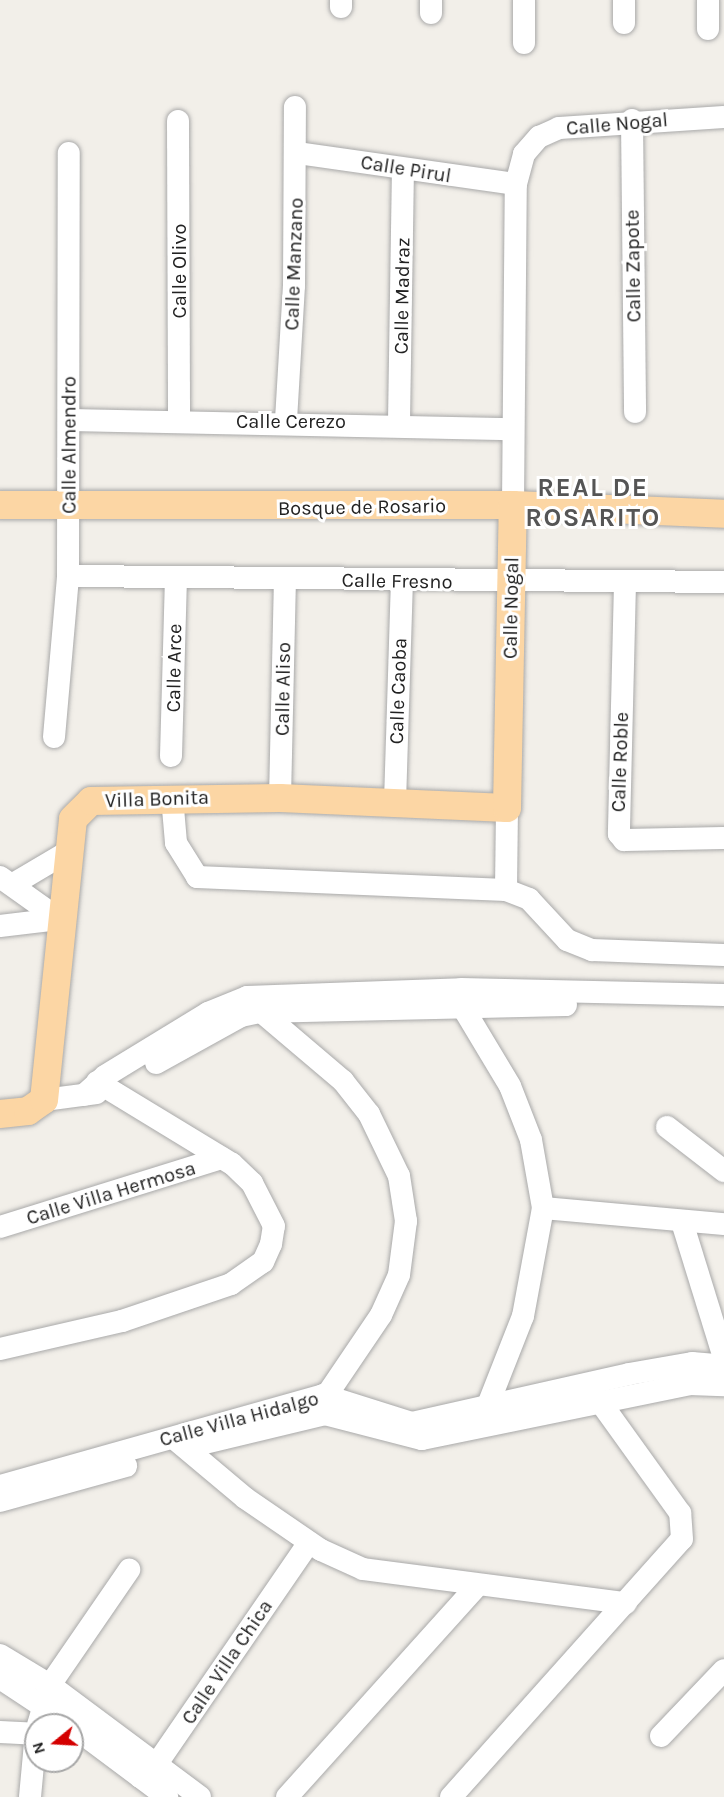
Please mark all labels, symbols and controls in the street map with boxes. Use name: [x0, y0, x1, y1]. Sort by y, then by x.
street label: Calle Nogal: [565, 108, 669, 140]
street label: Calle Pirul: [359, 150, 453, 188]
street label: Calle Manzano: [280, 197, 308, 331]
street label: Calle Zapote: [620, 209, 646, 323]
street label: Calle Olivo: [167, 224, 191, 318]
street label: Calle Madraz: [389, 237, 415, 355]
street label: Calle Almendro: [57, 376, 81, 514]
street label: Calle Cerezo: [236, 409, 346, 433]
district label: REAL DE ROSARITO: [525, 472, 661, 534]
street label: Bosque de Rosario: [278, 494, 446, 520]
street label: Calle Nogal: [498, 557, 524, 659]
street label: Calle Fresno: [341, 568, 453, 594]
street label: Calle Arce: [161, 623, 187, 713]
street label: Calle Caoba: [384, 637, 412, 745]
street label: Calle Aliso: [270, 642, 296, 736]
street label: Calle Roble: [606, 711, 634, 813]
street label: Villa Bonita: [105, 785, 209, 813]
street label: Calle Villa Hermosa: [23, 1156, 199, 1230]
street label: Calle Villa Hidalgo: [157, 1386, 321, 1452]
street label: Calle Villa Chica: [176, 1595, 278, 1729]
north arrow: [24, 1713, 84, 1773]
text: N: [28, 1740, 49, 1757]

